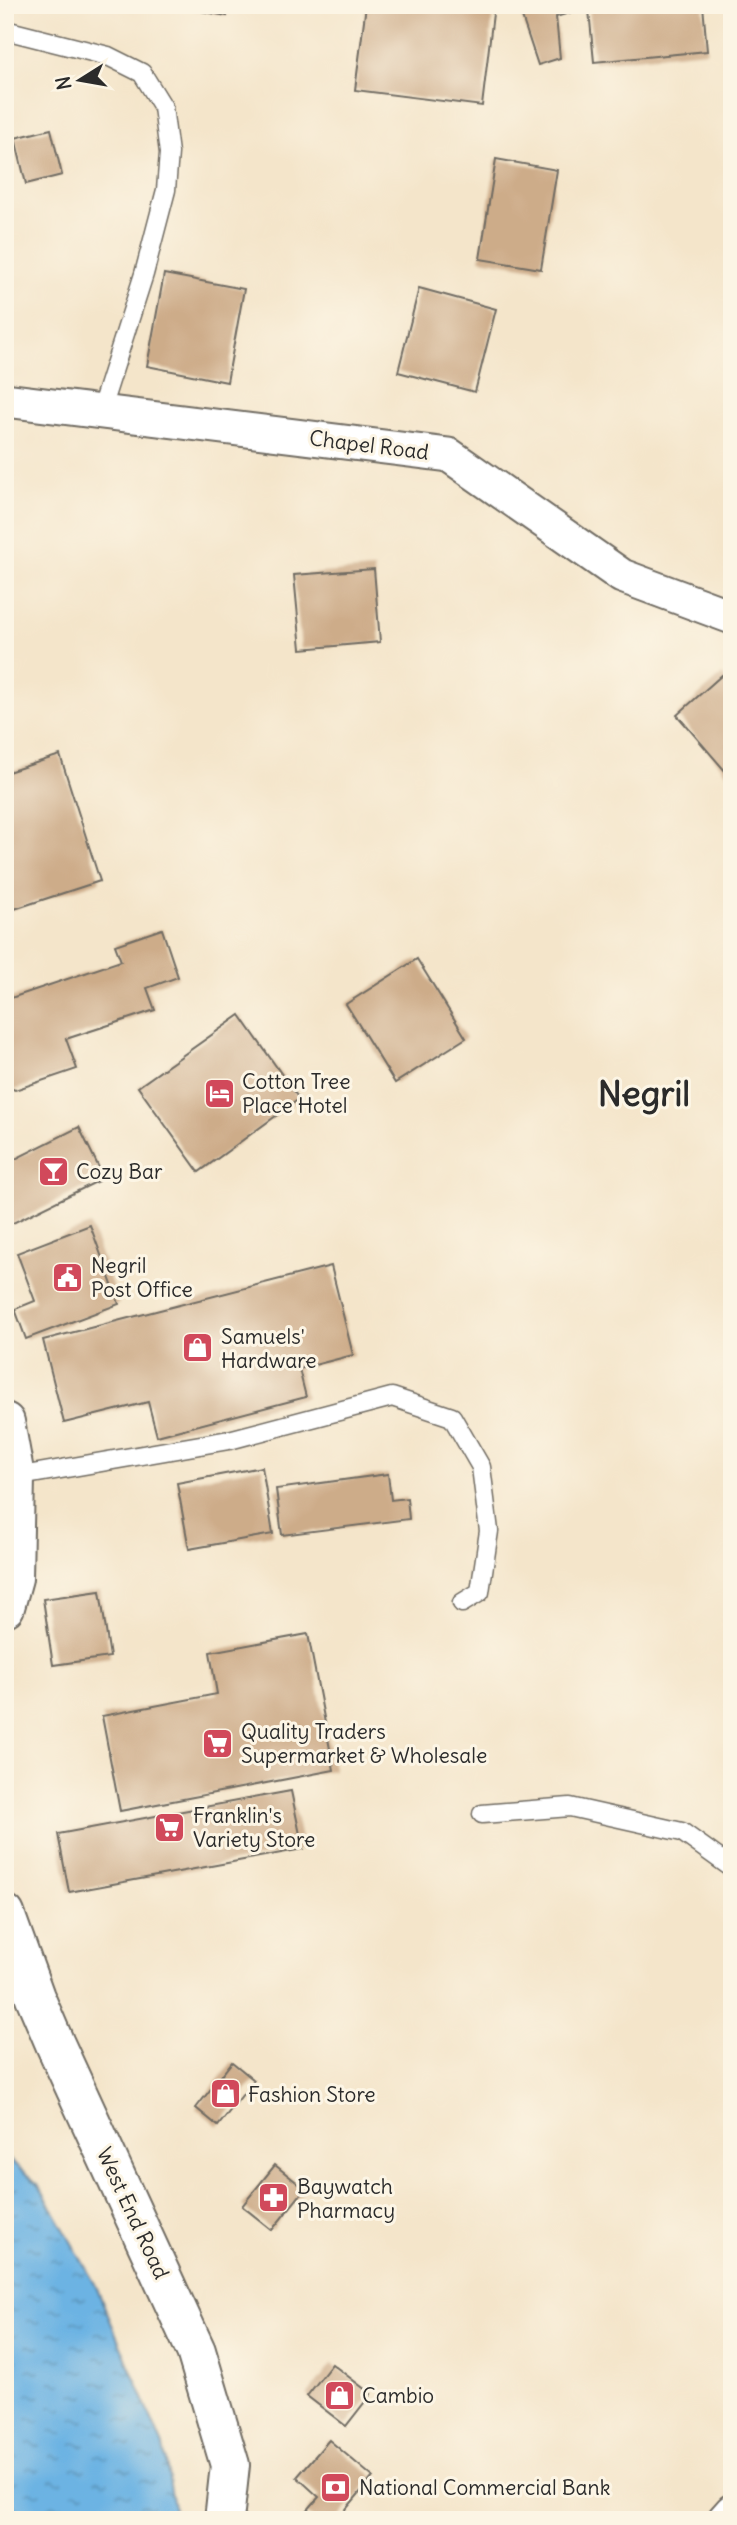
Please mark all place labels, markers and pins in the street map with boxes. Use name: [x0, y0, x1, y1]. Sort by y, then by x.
place label: Cotton Tree Place Hotel: [242, 1068, 351, 1119]
hotel icon: Cotton Tree Place Hotel: [202, 1076, 236, 1110]
bar icon: Cozy Bar: [36, 1154, 70, 1188]
place label: Cozy Bar: [76, 1158, 163, 1185]
place label: Negril Post Office: [91, 1252, 193, 1303]
public building icon: Negril Post Office: [51, 1260, 85, 1294]
place label: Samuels' Hardware: [221, 1323, 317, 1374]
shop icon: Samuels' Hardware: [181, 1331, 215, 1365]
place label: Quality Traders Supermarket & Wholesale: [241, 1718, 487, 1769]
supermarket icon: Quality Traders Supermarket & Wholesale: [201, 1726, 235, 1760]
place label: Franklin's Variety Store: [193, 1802, 315, 1853]
supermarket icon: Franklin's Variety Store: [153, 1810, 187, 1844]
shop icon: Fashion Store: [208, 2077, 242, 2111]
place label: Fashion Store: [248, 2081, 376, 2108]
place label: Baywatch Pharmacy: [297, 2173, 395, 2224]
pharmacy icon: Baywatch Pharmacy: [257, 2181, 291, 2215]
shop icon: Cambio: [322, 2378, 356, 2412]
place label: Cambio: [362, 2382, 434, 2409]
bank icon: National Commercial Bank: [319, 2470, 353, 2504]
place label: National Commercial Bank: [359, 2474, 610, 2501]

